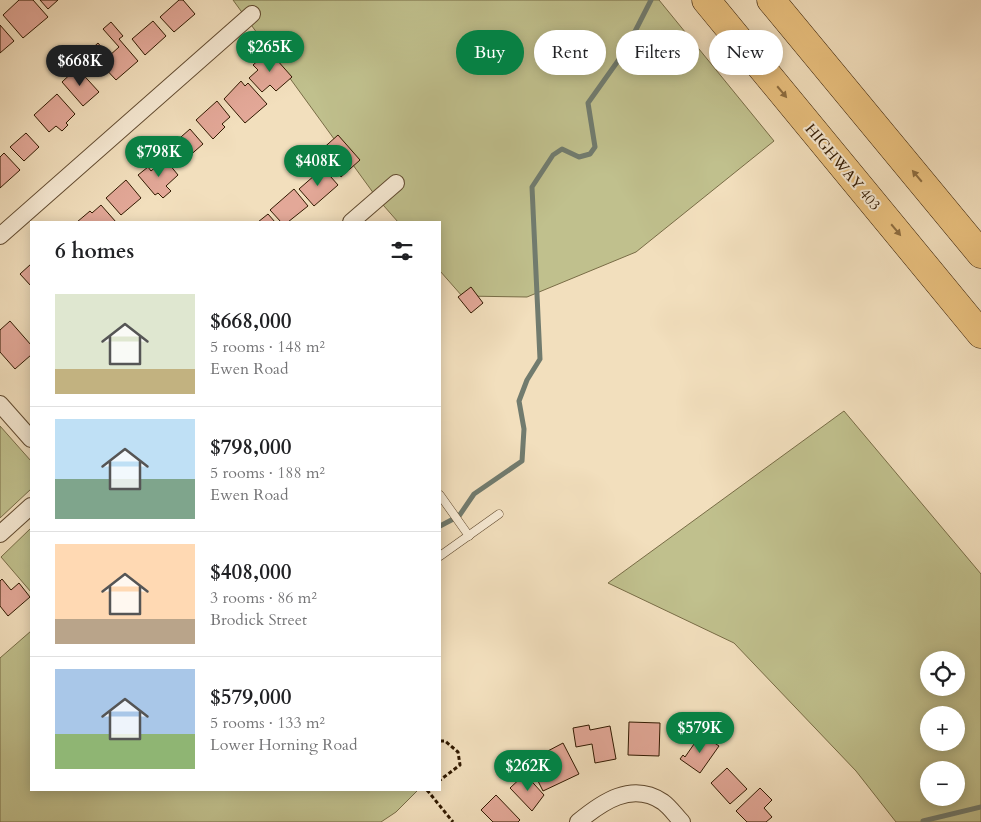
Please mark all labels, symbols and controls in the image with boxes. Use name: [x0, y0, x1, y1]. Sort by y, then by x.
pin: $265K: [235, 30, 305, 73]
chip: Buy: [456, 30, 524, 75]
chip: Rent: [534, 30, 606, 75]
chip: Filters: [616, 30, 699, 75]
chip: New: [709, 30, 783, 75]
text: $265K: [247, 36, 293, 58]
pin: $668K: [45, 44, 115, 87]
text: $668K: [57, 50, 103, 72]
one-way arrow: [776, 85, 787, 98]
street label: HIGHWAY 403: [801, 119, 885, 215]
pin: $798K: [124, 136, 194, 178]
text: $798K: [136, 141, 182, 163]
pin: $408K: [283, 144, 353, 187]
text: $408K: [295, 150, 341, 172]
one-way arrow: [911, 170, 922, 183]
one-way arrow: [890, 224, 902, 236]
text: 6 homes: [55, 237, 134, 266]
icon: filters: [388, 237, 416, 265]
text: $668,000: [210, 307, 291, 336]
icon: home: [95, 314, 155, 374]
text: 5 rooms · 148 m²: [210, 336, 325, 358]
text: Ewen Road: [210, 358, 289, 380]
text: $798,000: [210, 433, 291, 462]
icon: home: [95, 439, 155, 499]
text: 5 rooms · 188 m²: [210, 462, 325, 484]
text: Ewen Road: [210, 484, 289, 506]
text: $408,000: [210, 558, 291, 587]
icon: home: [95, 564, 155, 624]
text: 3 rooms · 86 m²: [210, 587, 317, 609]
text: Brodick Street: [210, 609, 307, 631]
map controls: [920, 651, 965, 806]
button: locate: [920, 651, 965, 696]
text: $579,000: [210, 683, 291, 712]
icon: home: [95, 689, 155, 749]
button: +: [920, 706, 965, 751]
text: 5 rooms · 133 m²: [210, 712, 325, 734]
pin: $579K: [665, 712, 735, 754]
text: $579K: [677, 717, 723, 739]
text: Lower Horning Road: [210, 734, 358, 756]
pin: $262K: [493, 750, 563, 792]
text: $262K: [505, 755, 551, 777]
button: −: [920, 761, 965, 806]

